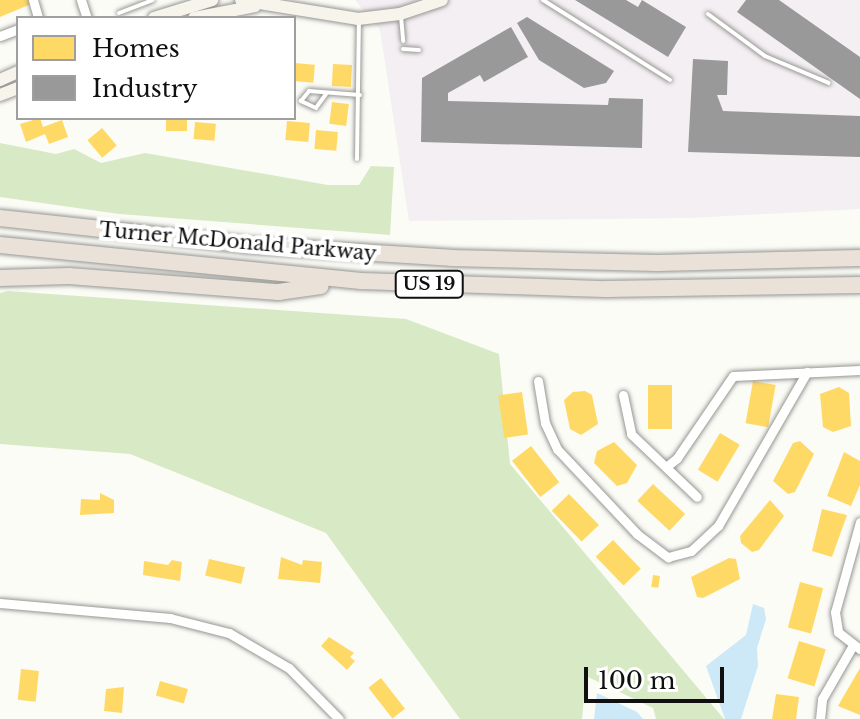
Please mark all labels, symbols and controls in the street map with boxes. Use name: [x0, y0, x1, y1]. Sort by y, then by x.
legend: [16, 16, 296, 120]
text: Homes: [92, 34, 180, 63]
text: Industry: [92, 74, 198, 103]
street label: Turner McDonald Parkway: [98, 218, 378, 266]
road number: US 19: [393, 270, 465, 298]
scale bar: [588, 651, 728, 701]
text: 100 m: [598, 666, 676, 695]

